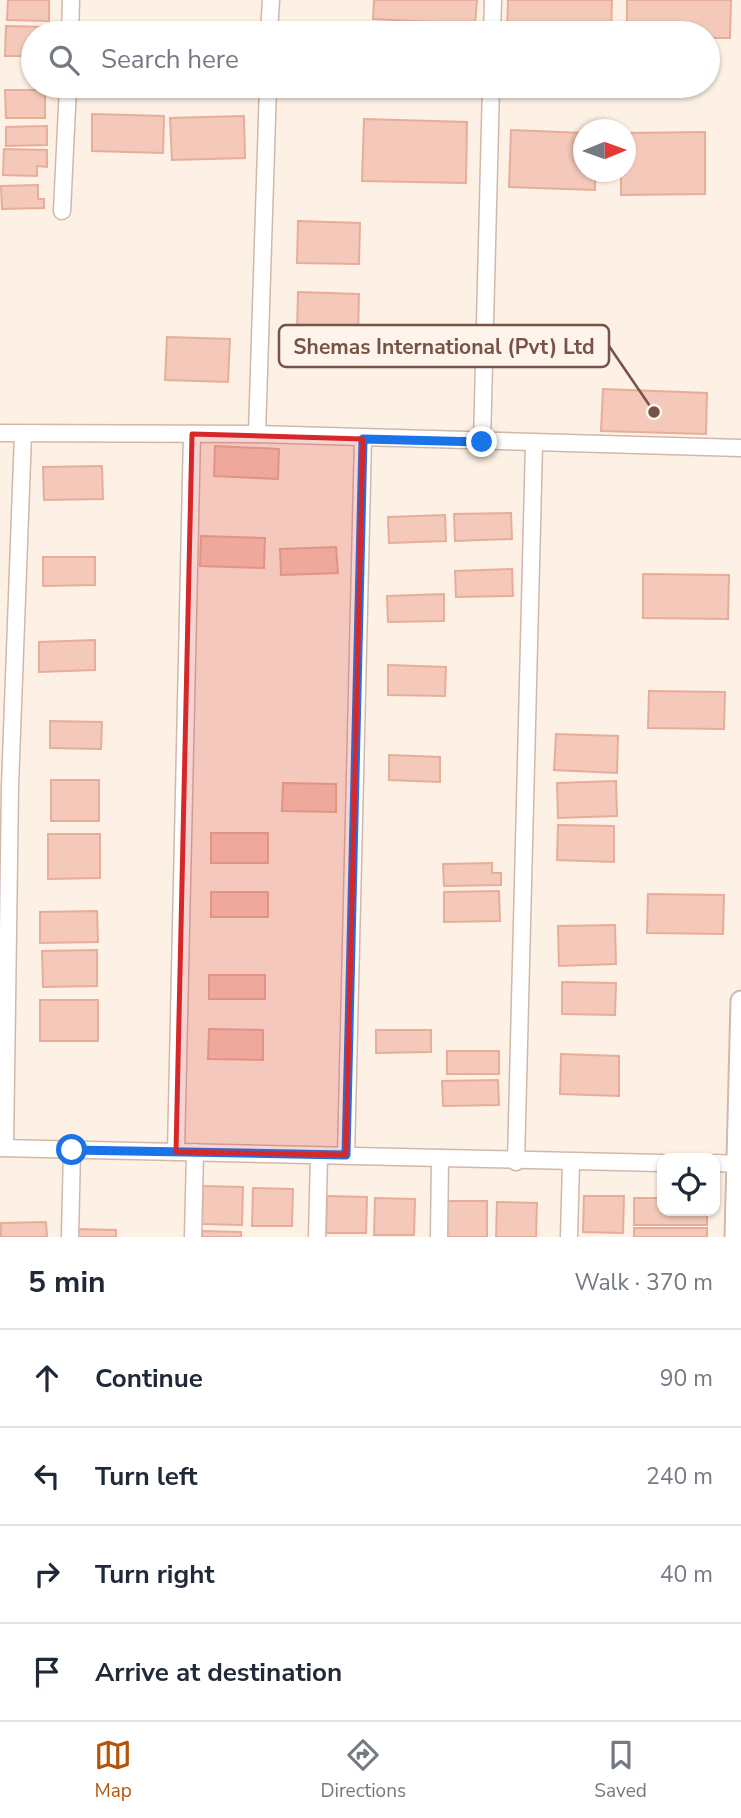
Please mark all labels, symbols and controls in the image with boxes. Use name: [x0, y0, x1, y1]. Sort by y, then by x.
search box: [21, 21, 720, 98]
icon: search: [45, 41, 83, 79]
text: Search here: [101, 42, 239, 77]
north arrow: [573, 119, 636, 182]
callout: Shemas International (Pvt) Ltd: [279, 325, 609, 367]
text: Shemas International (Pvt) Ltd: [293, 333, 595, 361]
route end: [466, 426, 497, 457]
route start: [56, 1134, 87, 1165]
map controls: [657, 1153, 720, 1216]
button: locate: [657, 1153, 720, 1216]
text: 5 min: [28, 1262, 106, 1303]
text: Walk · 370 m: [574, 1267, 713, 1298]
icon: ahead: [28, 1359, 66, 1397]
text: Continue: [95, 1361, 203, 1396]
text: 90 m: [660, 1363, 713, 1394]
icon: left: [28, 1457, 66, 1495]
text: Turn left: [95, 1459, 198, 1494]
text: 240 m: [646, 1461, 713, 1492]
icon: right: [28, 1555, 66, 1593]
text: Turn right: [95, 1557, 214, 1592]
text: 40 m: [660, 1559, 713, 1590]
icon: arrive: [28, 1653, 66, 1691]
text: Arrive at destination: [95, 1655, 342, 1690]
tab: Map: [94, 1736, 132, 1804]
tab: Directions: [320, 1736, 406, 1804]
tab: Saved: [594, 1736, 647, 1804]

